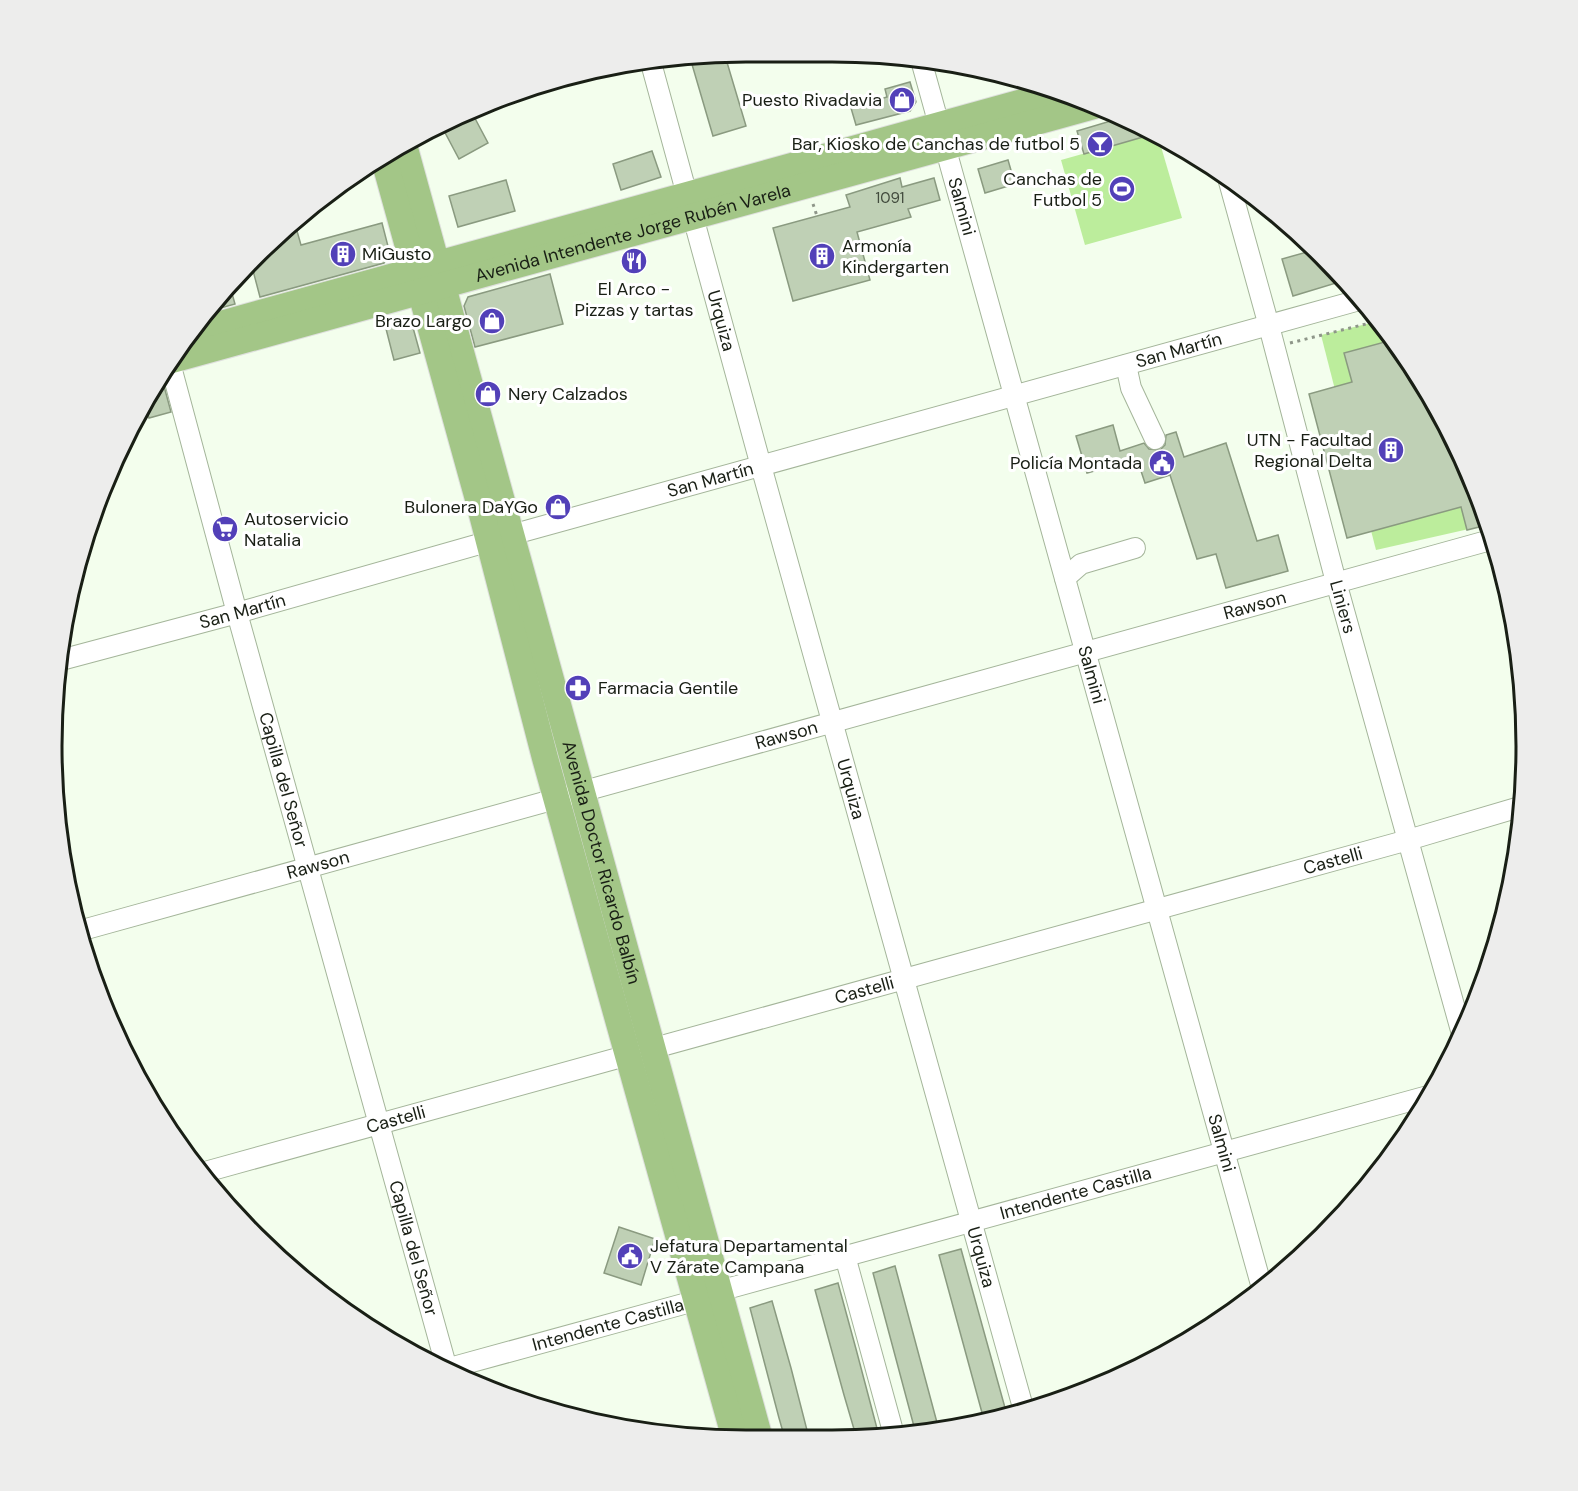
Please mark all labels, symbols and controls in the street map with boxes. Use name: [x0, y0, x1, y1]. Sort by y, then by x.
shop icon: Puesto Rivadavia: [887, 85, 917, 115]
place label: Puesto Rivadavia: [742, 88, 882, 112]
bar icon: Bar, Kiosko de Canchas de futbol 5: [1085, 129, 1115, 159]
place label: Bar, Kiosko de Canchas de futbol 5: [792, 132, 1080, 156]
place label: Canchas de Futbol 5: [1003, 167, 1102, 212]
sports icon: Canchas de Futbol 5: [1107, 174, 1137, 204]
street label: Salmini: [942, 175, 981, 238]
street label: Avenida Intendente Jorge Rubén Varela: [472, 178, 793, 288]
house number: 1091: [876, 188, 904, 208]
place label: Armonía Kindergarten: [842, 234, 949, 279]
building icon: MiGusto: [328, 239, 358, 269]
building icon: Armonía Kindergarten: [807, 241, 837, 271]
place label: MiGusto: [362, 242, 432, 266]
restaurant icon: El Arco - Pizzas y tartas: [619, 246, 649, 276]
place label: El Arco - Pizzas y tartas: [574, 277, 694, 322]
street label: Urquiza: [702, 287, 741, 354]
shop icon: Brazo Largo: [477, 306, 507, 336]
place label: Brazo Largo: [375, 309, 472, 333]
street label: San Martín: [1133, 327, 1224, 373]
shop icon: Nery Calzados: [473, 379, 503, 409]
place label: Nery Calzados: [508, 382, 628, 406]
place label: UTN - Facultad Regional Delta: [1247, 428, 1372, 473]
building icon: UTN - Facultad Regional Delta: [1376, 435, 1406, 465]
public building icon: Policía Montada: [1147, 448, 1177, 478]
place label: Policía Montada: [1010, 451, 1142, 475]
street label: San Martín: [665, 456, 756, 503]
shop icon: Bulonera DaYGo: [543, 492, 573, 522]
place label: Bulonera DaYGo: [404, 495, 538, 519]
place label: Autoservicio Natalia: [244, 507, 349, 552]
supermarket icon: Autoservicio Natalia: [210, 514, 240, 544]
street label: Liniers: [1324, 577, 1362, 636]
street label: Rawson: [1221, 585, 1289, 625]
street label: San Martín: [197, 588, 288, 635]
street label: Salmini: [1072, 643, 1111, 707]
pharmacy icon: Farmacia Gentile: [563, 673, 593, 703]
place label: Farmacia Gentile: [598, 676, 738, 700]
street label: Capilla del Señor: [253, 709, 314, 851]
street label: Rawson: [752, 715, 820, 755]
street label: Avenida Doctor Ricardo Balbín: [556, 738, 646, 987]
street label: Urquiza: [831, 756, 871, 822]
street label: Castelli: [1300, 841, 1365, 880]
street label: Rawson: [284, 845, 352, 885]
street label: Castelli: [832, 970, 897, 1010]
street label: Castelli: [363, 1100, 428, 1139]
street label: Salmini: [1202, 1111, 1241, 1175]
street label: Intendente Castilla: [997, 1161, 1154, 1225]
street label: Capilla del Señor: [383, 1178, 444, 1319]
street label: Urquiza: [961, 1224, 1001, 1290]
place label: Jefatura Departamental V Zárate Campana: [650, 1234, 848, 1279]
public building icon: Jefatura Departamental V Zárate Campana: [615, 1241, 645, 1271]
street label: Intendente Castilla: [530, 1292, 687, 1357]

